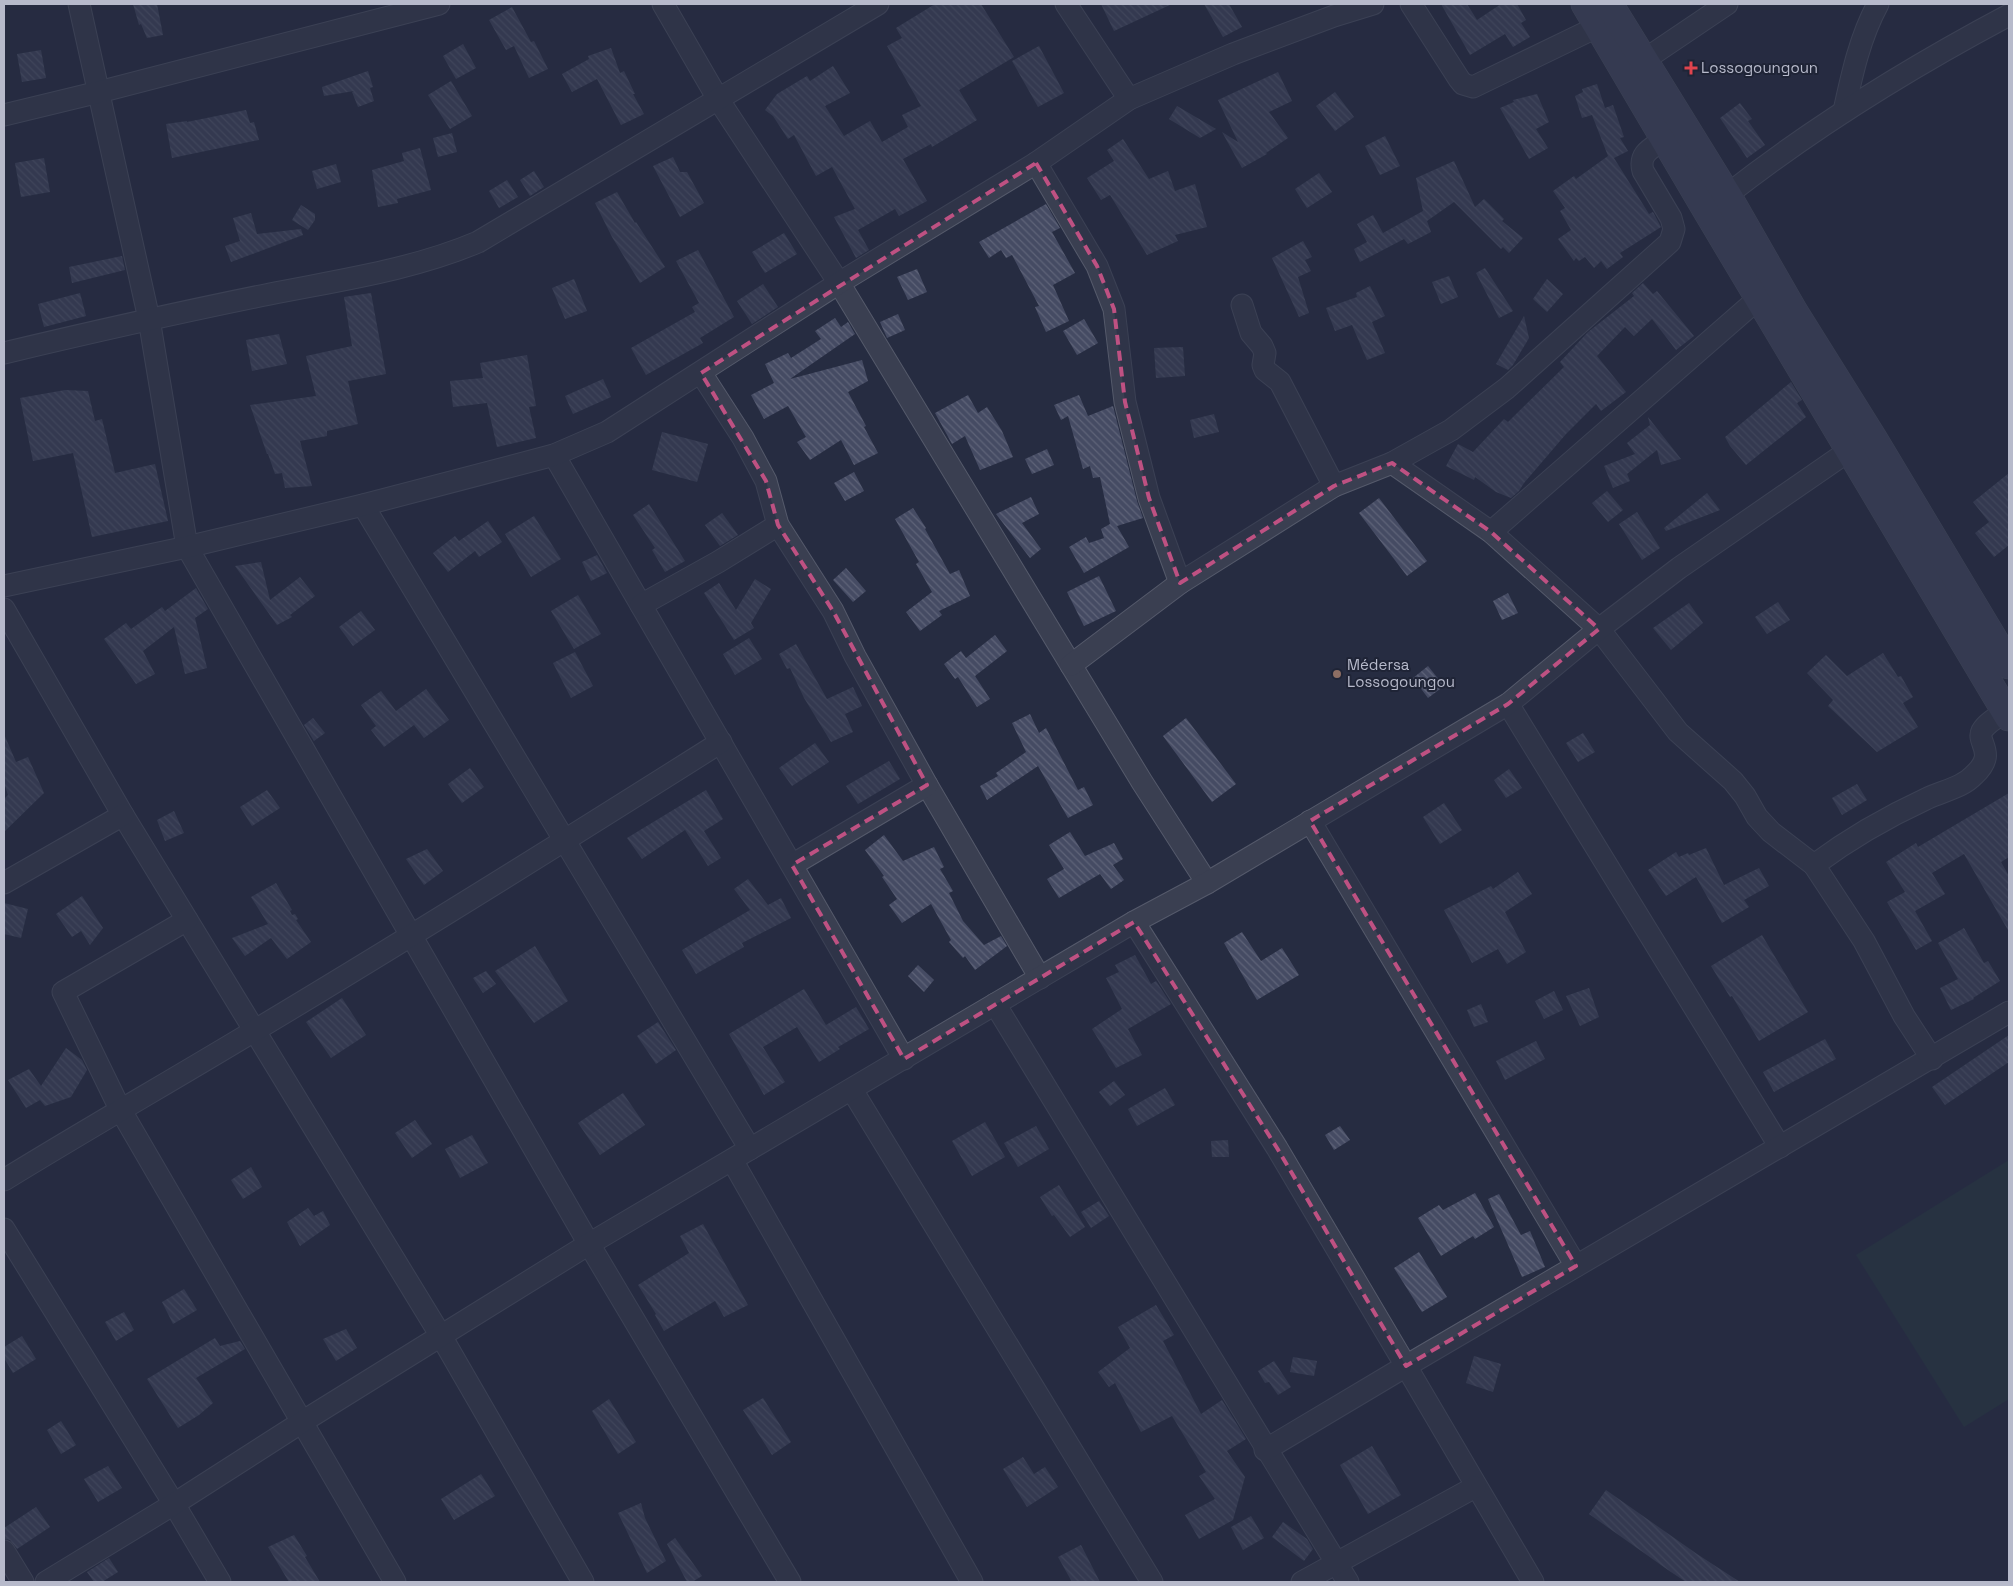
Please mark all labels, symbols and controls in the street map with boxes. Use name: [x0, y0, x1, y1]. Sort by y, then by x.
place label: Lossogoungoun: [1701, 58, 1818, 77]
marker: Lossogoungoun: [1685, 62, 1697, 74]
place label: Médersa Lossogoungou: [1347, 655, 1455, 691]
marker: Médersa Lossogoungou: [1331, 668, 1343, 680]

